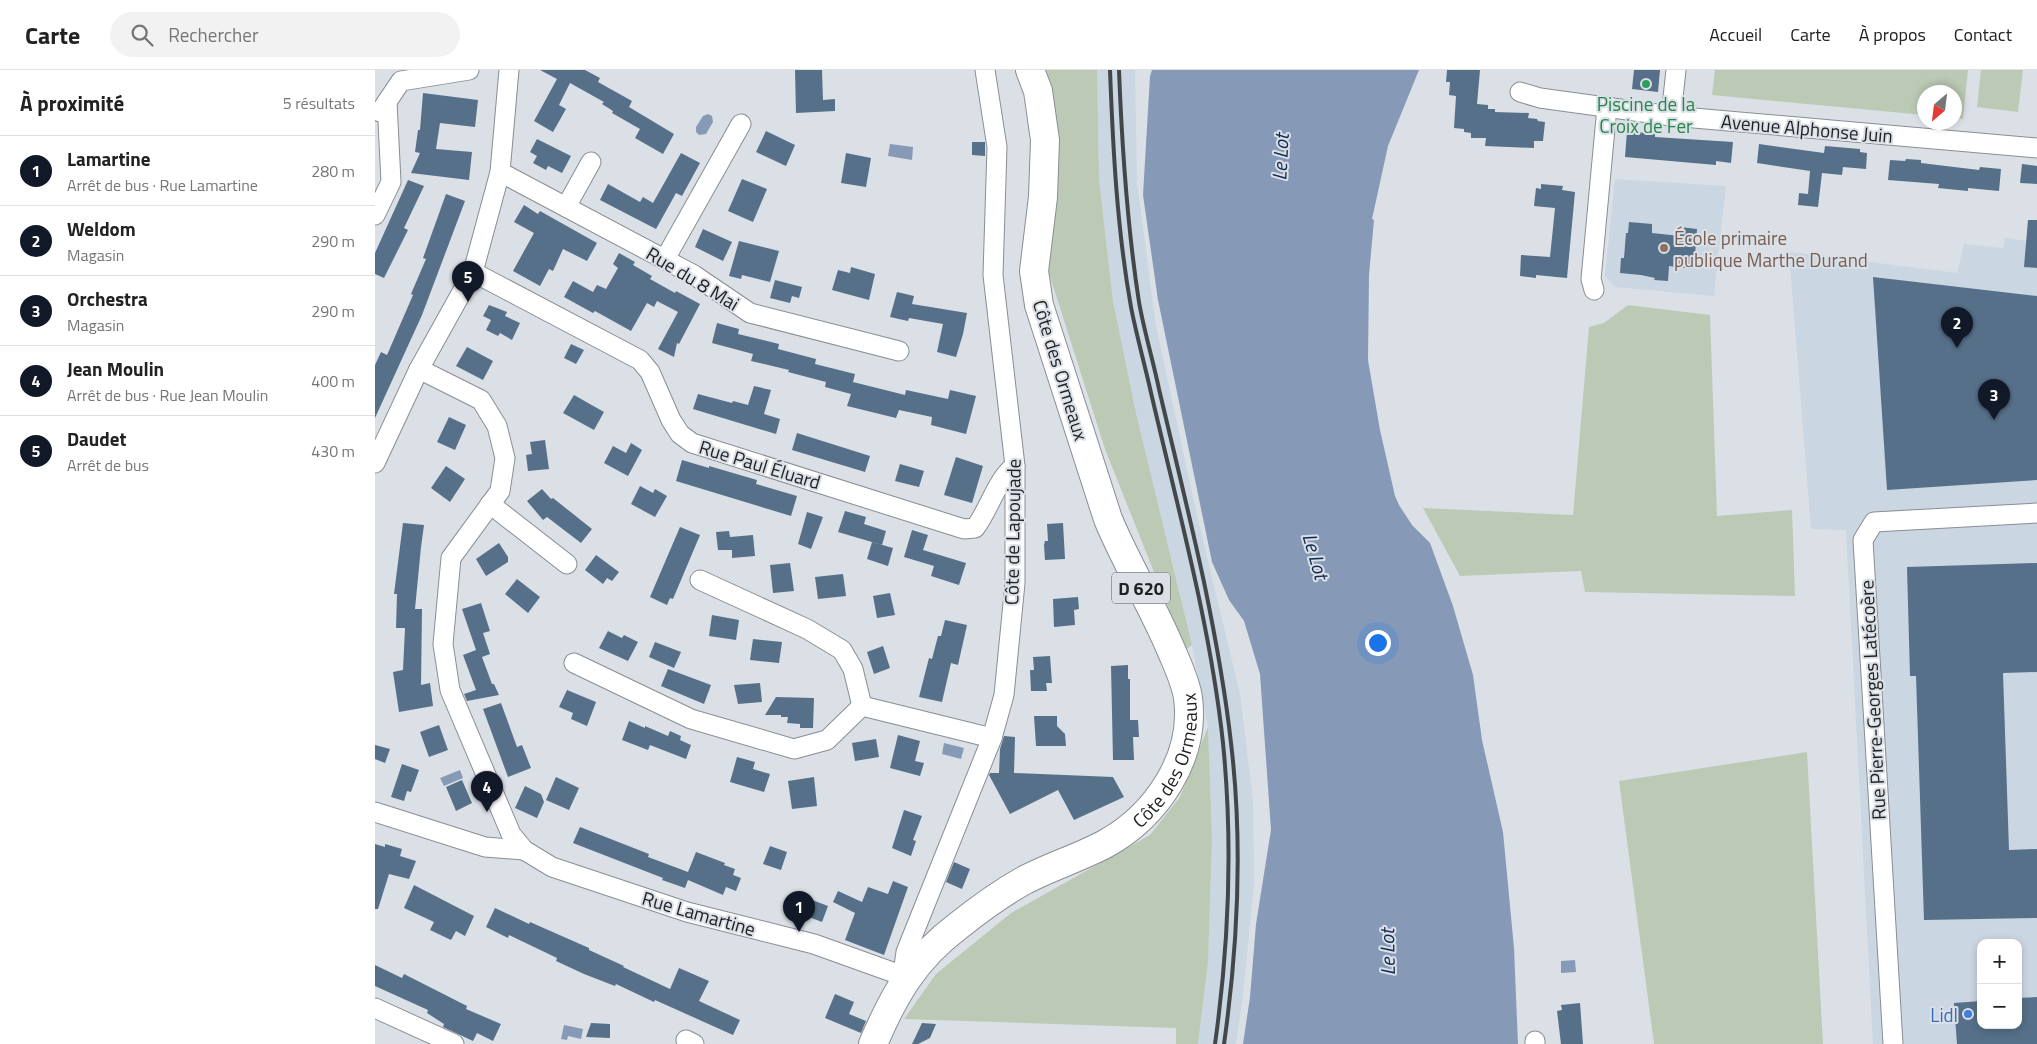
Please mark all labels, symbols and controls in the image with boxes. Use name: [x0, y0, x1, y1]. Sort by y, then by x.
search box: [110, 12, 460, 57]
text: Carte: [25, 17, 80, 53]
text: Rechercher: [168, 20, 258, 49]
icon: search: [128, 21, 156, 49]
text: Accueil: [1709, 21, 1762, 48]
text: Carte: [1790, 21, 1831, 48]
text: À propos: [1859, 21, 1926, 48]
text: Contact: [1954, 21, 2012, 48]
marker: Piscine de la Croix de Fer: [1640, 78, 1652, 90]
north arrow: [1917, 85, 1962, 130]
text: À proximité: [20, 87, 124, 119]
place label: Piscine de la Croix de Fer: [1597, 89, 1696, 140]
text: 5 résultats: [283, 91, 355, 115]
street label: Avenue Alphonse Juin: [1720, 106, 1894, 150]
water label: Le Lot: [1263, 130, 1297, 181]
text: Lamartine: [67, 144, 150, 173]
text: 1: [32, 159, 40, 183]
text: 280 m: [311, 159, 355, 183]
text: Arrêt de bus · Rue Lamartine: [67, 173, 258, 197]
text: Weldom: [67, 214, 136, 243]
place label: École primaire publique Marthe Durand: [1674, 223, 1868, 274]
text: 2: [32, 229, 40, 253]
text: 290 m: [311, 229, 355, 253]
street label: Rue du 8 Mai: [641, 239, 745, 317]
marker: École primaire publique Marthe Durand: [1658, 242, 1670, 254]
text: Magasin: [67, 243, 124, 267]
pin: 5: [452, 261, 484, 302]
text: Orchestra: [67, 284, 148, 313]
street label: Côte des Ormeaux: [1026, 296, 1096, 444]
text: 3: [32, 299, 40, 323]
text: 290 m: [311, 299, 355, 323]
pin: 2: [1941, 307, 1973, 348]
text: Magasin: [67, 313, 124, 337]
text: Jean Moulin: [67, 354, 164, 383]
text: 4: [32, 369, 40, 393]
text: 400 m: [311, 369, 355, 393]
pin: 3: [1978, 379, 2010, 420]
text: Arrêt de bus · Rue Jean Moulin: [67, 383, 268, 407]
text: Daudet: [67, 424, 126, 453]
street label: Rue Paul Éluard: [696, 432, 824, 496]
text: 5: [32, 439, 40, 463]
text: 430 m: [311, 439, 355, 463]
text: Arrêt de bus: [67, 453, 149, 477]
street label: Côte de Lapoujade: [996, 459, 1028, 605]
water label: Le Lot: [1295, 529, 1338, 585]
road number: D 620: [1112, 572, 1170, 604]
street label: Rue Pierre-Georges Latécoère: [1851, 579, 1893, 821]
your location: [1365, 630, 1391, 656]
street label: Côte des Ormeaux: [1125, 691, 1204, 834]
pin: 4: [471, 771, 503, 812]
street label: Rue Lamartine: [639, 883, 759, 943]
pin: 1: [783, 891, 815, 932]
water label: Le Lot: [1371, 926, 1403, 976]
map controls: [1977, 939, 2022, 1029]
button: +: [1977, 939, 2022, 984]
button: −: [1977, 984, 2022, 1029]
place label: Lidl: [1930, 1000, 1958, 1029]
marker: Lidl: [1962, 1008, 1974, 1020]

